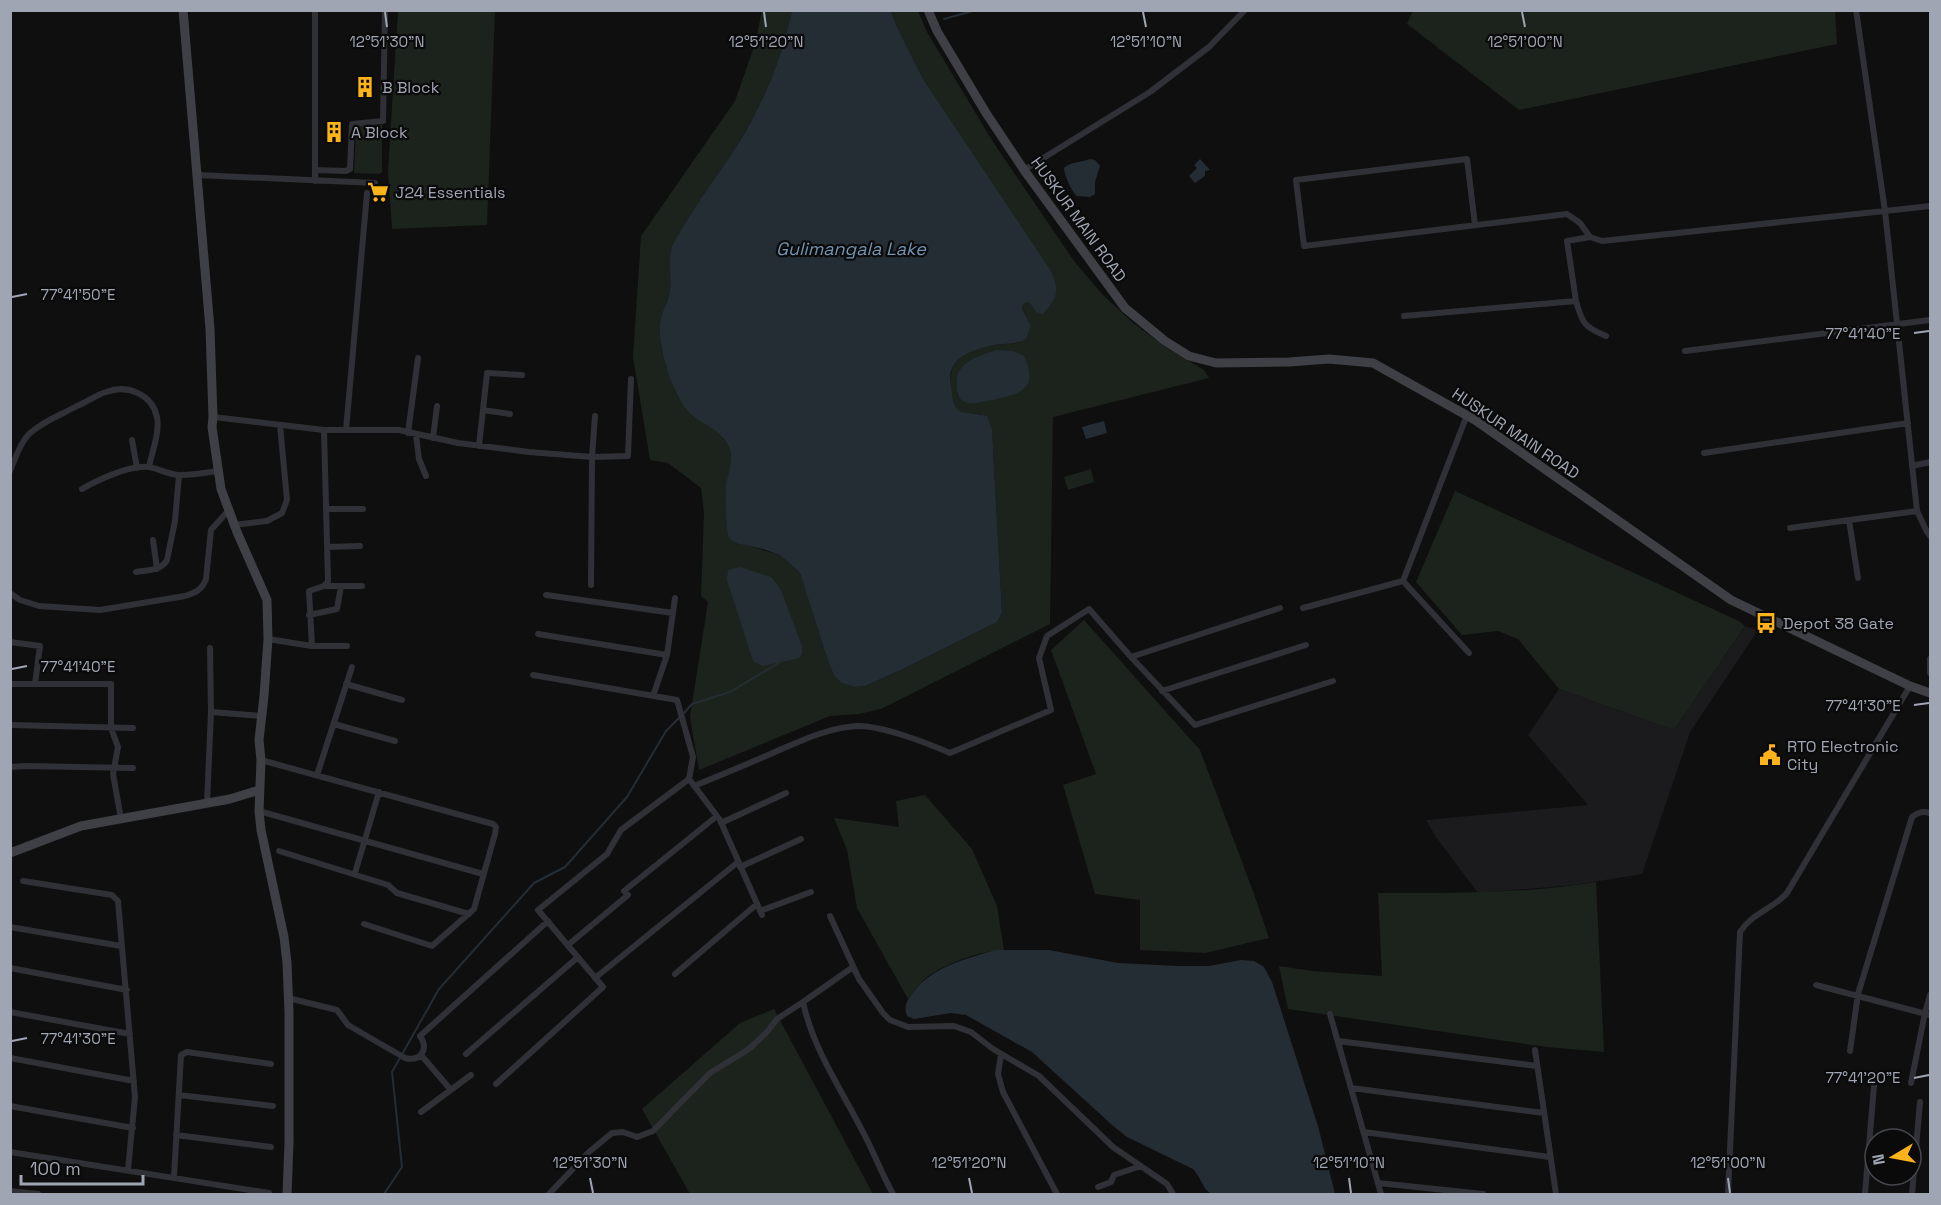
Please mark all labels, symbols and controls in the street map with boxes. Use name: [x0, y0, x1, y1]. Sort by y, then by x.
text: 12°51'30"N: [350, 32, 424, 51]
text: 12°51'20"N: [729, 32, 803, 51]
text: 12°51'10"N: [1110, 32, 1182, 51]
text: 12°51'00"N: [1487, 32, 1563, 51]
building icon: B Block: [353, 75, 377, 99]
place label: B Block: [382, 77, 440, 98]
building icon: A Block: [322, 120, 346, 144]
place label: A Block: [351, 122, 408, 143]
street label: HUSKUR MAIN ROAD: [1026, 153, 1131, 286]
supermarket icon: J24 Essentials: [366, 180, 390, 204]
place label: J24 Essentials: [395, 182, 506, 203]
water label: Gulimangala Lake: [776, 237, 927, 260]
text: 77°41'50"E: [40, 285, 116, 304]
text: 77°41'40"E: [1826, 324, 1900, 343]
street label: HUSKUR MAIN ROAD: [1448, 383, 1584, 484]
bus stop icon: Depot 38 Gate: [1754, 611, 1778, 635]
place label: Depot 38 Gate: [1783, 613, 1894, 634]
text: 77°41'40"E: [41, 657, 115, 676]
text: 77°41'30"E: [1825, 696, 1901, 715]
place label: RTO Electronic City: [1787, 736, 1899, 775]
public building icon: RTO Electronic City: [1758, 743, 1782, 767]
text: 77°41'30"E: [40, 1029, 116, 1048]
text: 77°41'20"E: [1825, 1068, 1901, 1087]
north arrow: [1863, 1127, 1923, 1187]
scale bar: [21, 1148, 142, 1186]
text: N: [1867, 1152, 1890, 1167]
text: 12°51'30"N: [553, 1153, 627, 1172]
text: 12°51'20"N: [932, 1153, 1006, 1172]
text: 12°51'10"N: [1313, 1153, 1385, 1172]
text: 12°51'00"N: [1690, 1153, 1766, 1172]
text: 100 m: [30, 1157, 81, 1180]

